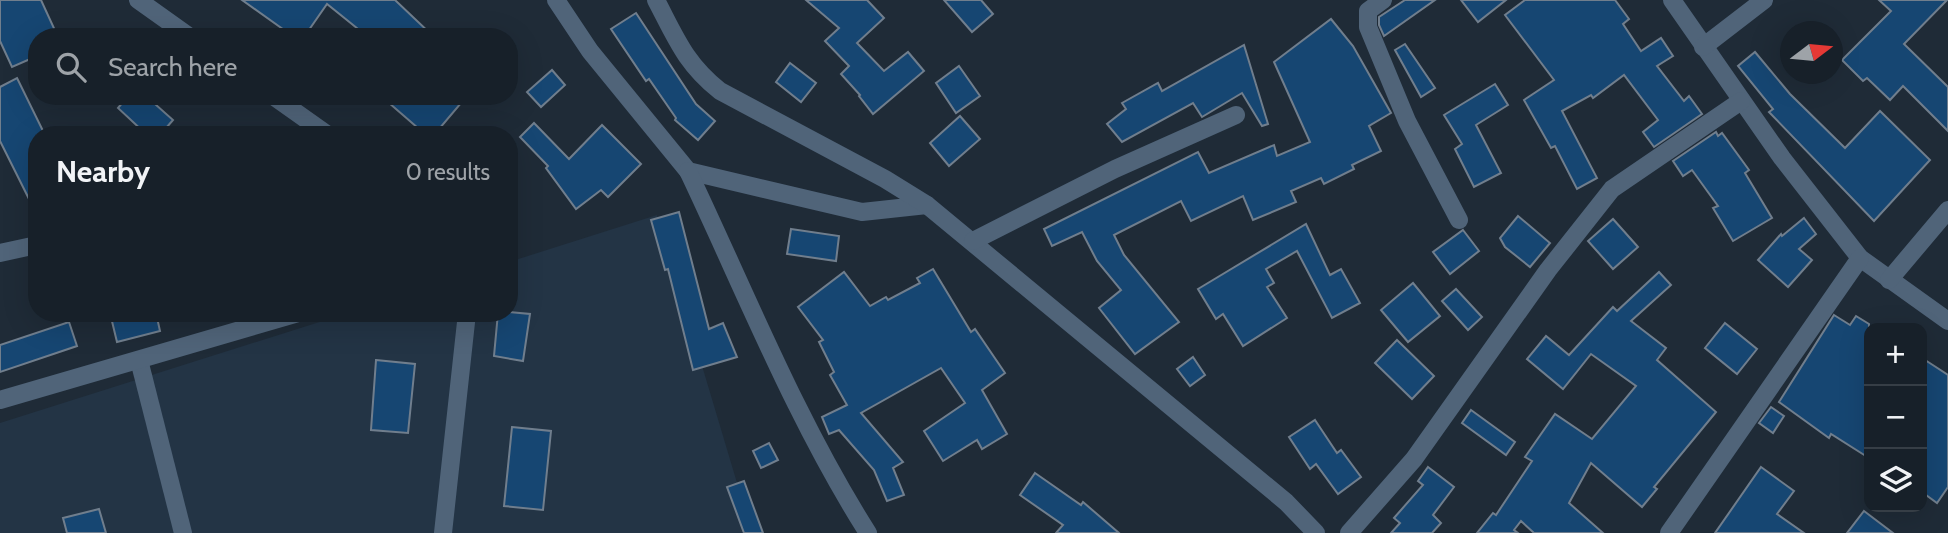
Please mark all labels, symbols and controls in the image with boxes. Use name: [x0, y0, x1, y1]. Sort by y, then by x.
north arrow: [1780, 21, 1843, 84]
search box: [28, 28, 518, 105]
icon: search: [52, 48, 90, 86]
text: Search here: [108, 51, 237, 83]
text: Nearby: [56, 153, 150, 190]
text: 0 results: [406, 158, 490, 186]
map controls: [1864, 323, 1927, 512]
button: +: [1864, 323, 1927, 386]
button: −: [1864, 386, 1927, 449]
button: layers: [1864, 449, 1927, 512]

